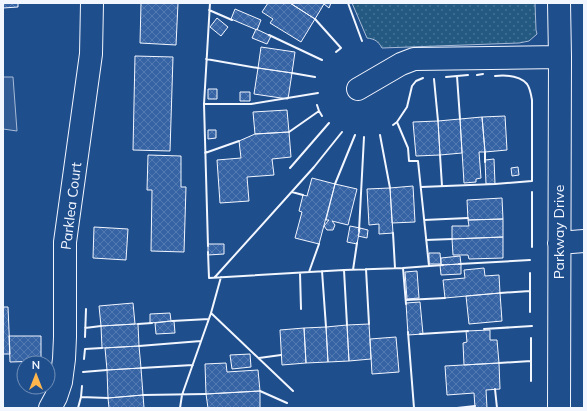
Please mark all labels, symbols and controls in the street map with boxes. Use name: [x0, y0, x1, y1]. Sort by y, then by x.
street label: Parklea Court: [57, 161, 85, 251]
street label: Parkway Drive: [550, 185, 568, 279]
north arrow: [16, 355, 56, 395]
text: N: [32, 358, 40, 372]

